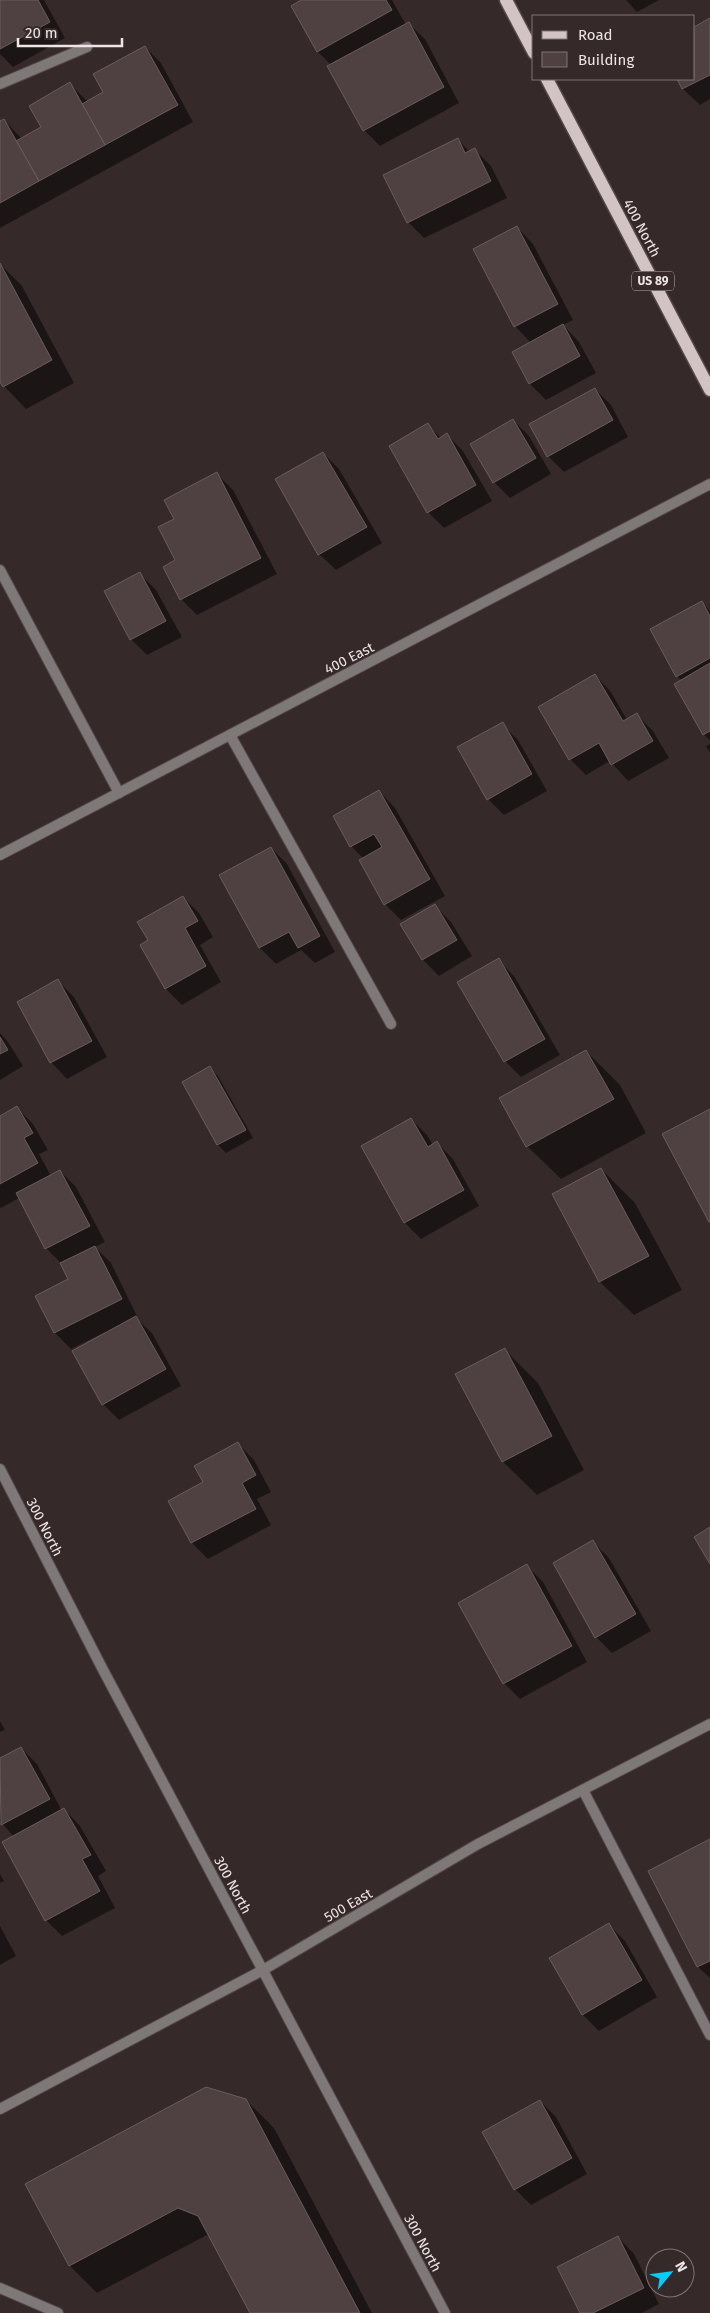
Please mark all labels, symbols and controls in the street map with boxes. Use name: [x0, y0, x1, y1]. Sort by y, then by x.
scale bar: [18, 15, 121, 47]
legend: [532, 15, 695, 80]
text: 20 m: [25, 24, 58, 42]
text: Road: [578, 26, 613, 44]
text: Building: [578, 51, 634, 69]
street label: 400 North: [619, 196, 664, 260]
road number: US 89: [632, 272, 674, 290]
street label: 400 East: [322, 638, 378, 678]
street label: 300 North: [23, 1495, 66, 1559]
street label: 300 North: [210, 1854, 255, 1917]
street label: 500 East: [321, 1884, 376, 1926]
street label: 300 North: [400, 2212, 445, 2275]
north arrow: [645, 2248, 695, 2298]
text: N: [671, 2259, 691, 2275]

